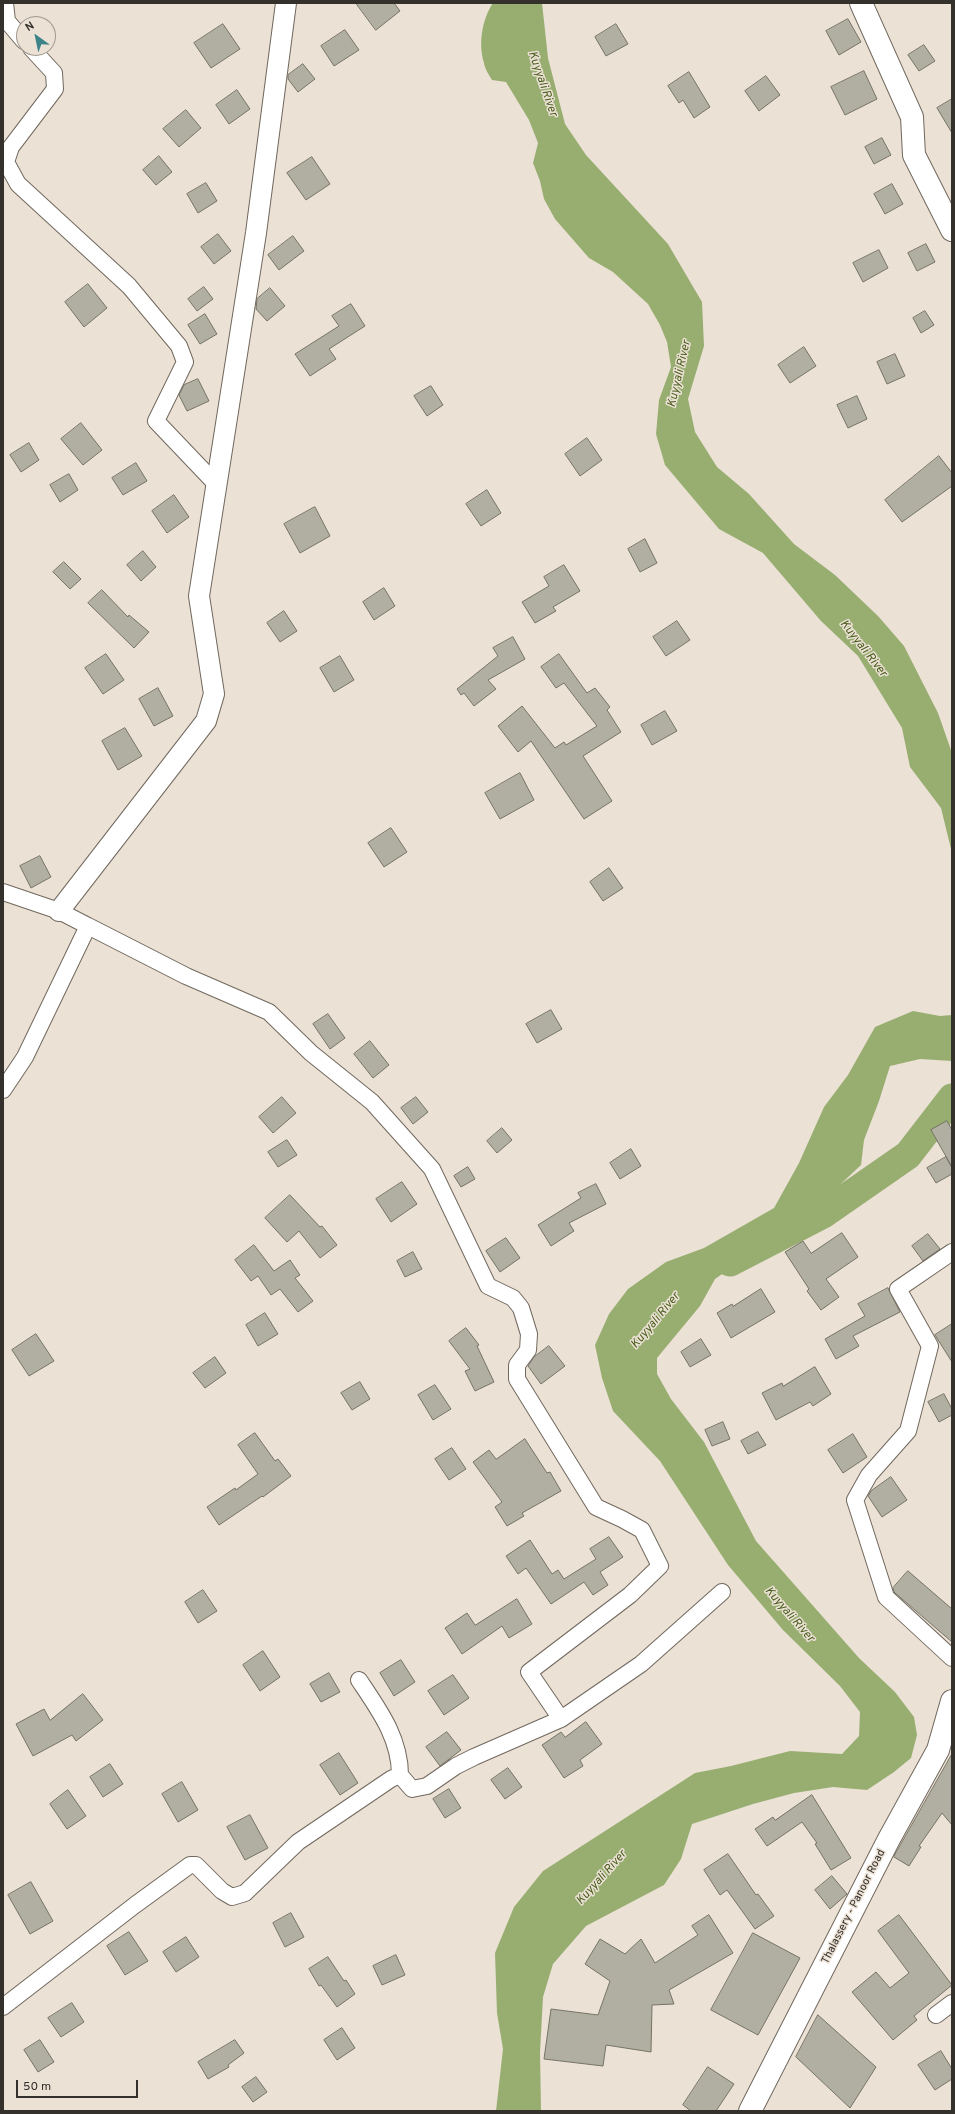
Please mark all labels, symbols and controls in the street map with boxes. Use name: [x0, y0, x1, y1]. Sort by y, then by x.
north arrow: [16, 16, 56, 56]
text: N: [23, 19, 37, 35]
water label: Kuyyali River: [524, 49, 560, 119]
water label: Kuyyali River: [665, 339, 695, 409]
water label: Kuyyali River: [836, 618, 890, 680]
water label: Kuyyali River: [629, 1290, 683, 1352]
water label: Kuyyali River: [761, 1584, 817, 1646]
water label: Kuyyali River: [574, 1848, 630, 1908]
street label: Thalassery - Panoor Road: [819, 1848, 889, 1966]
scale bar: [18, 2072, 140, 2098]
text: 50 m: [23, 2079, 51, 2095]

